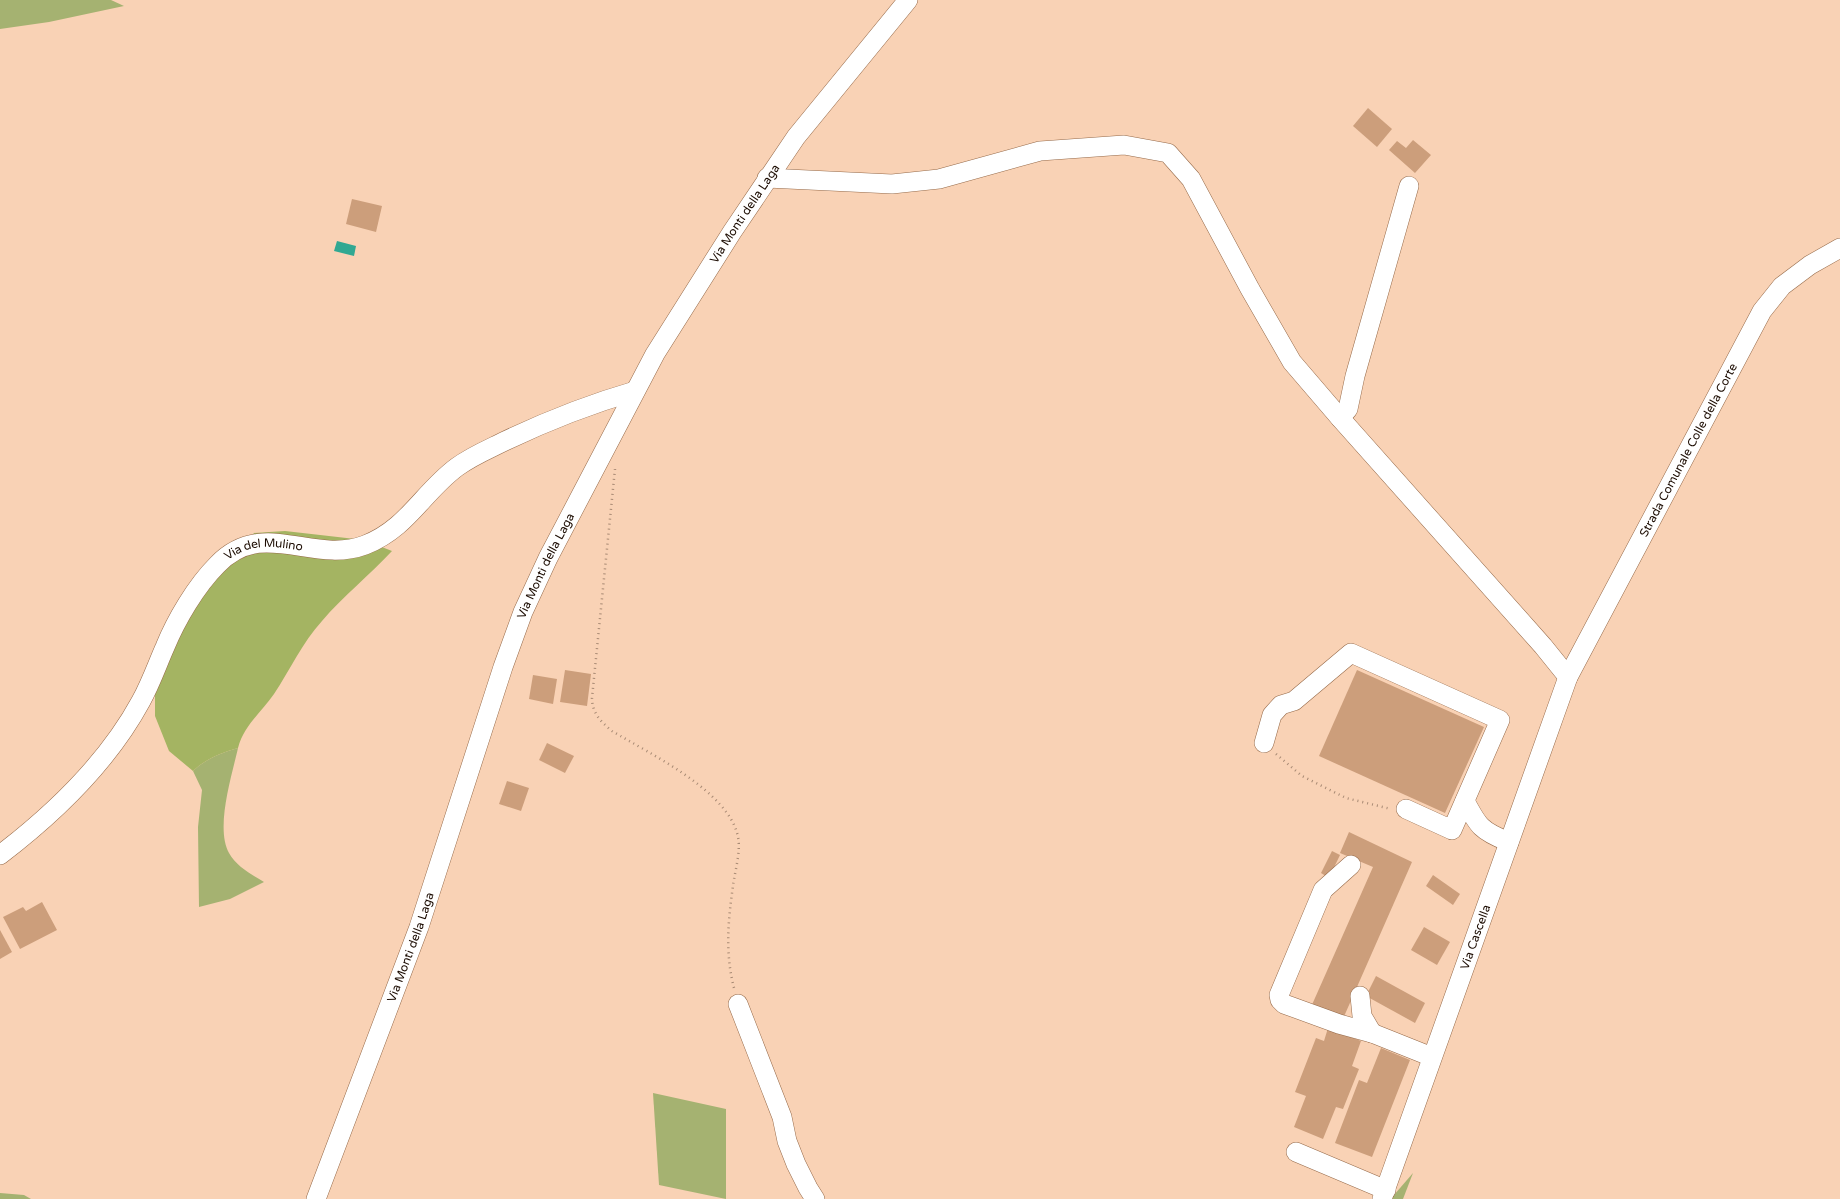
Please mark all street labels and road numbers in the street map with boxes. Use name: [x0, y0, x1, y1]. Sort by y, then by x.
street label: Via Monti della Laga: [707, 162, 783, 266]
street label: Strada Comunale Colle della Corte: [1637, 361, 1740, 539]
street label: Via Monti della Laga: [514, 511, 577, 621]
street label: Via del Mulino: [221, 536, 304, 563]
street label: Via Monti della Laga: [384, 890, 437, 1004]
street label: Via Cascella: [1457, 903, 1493, 971]

